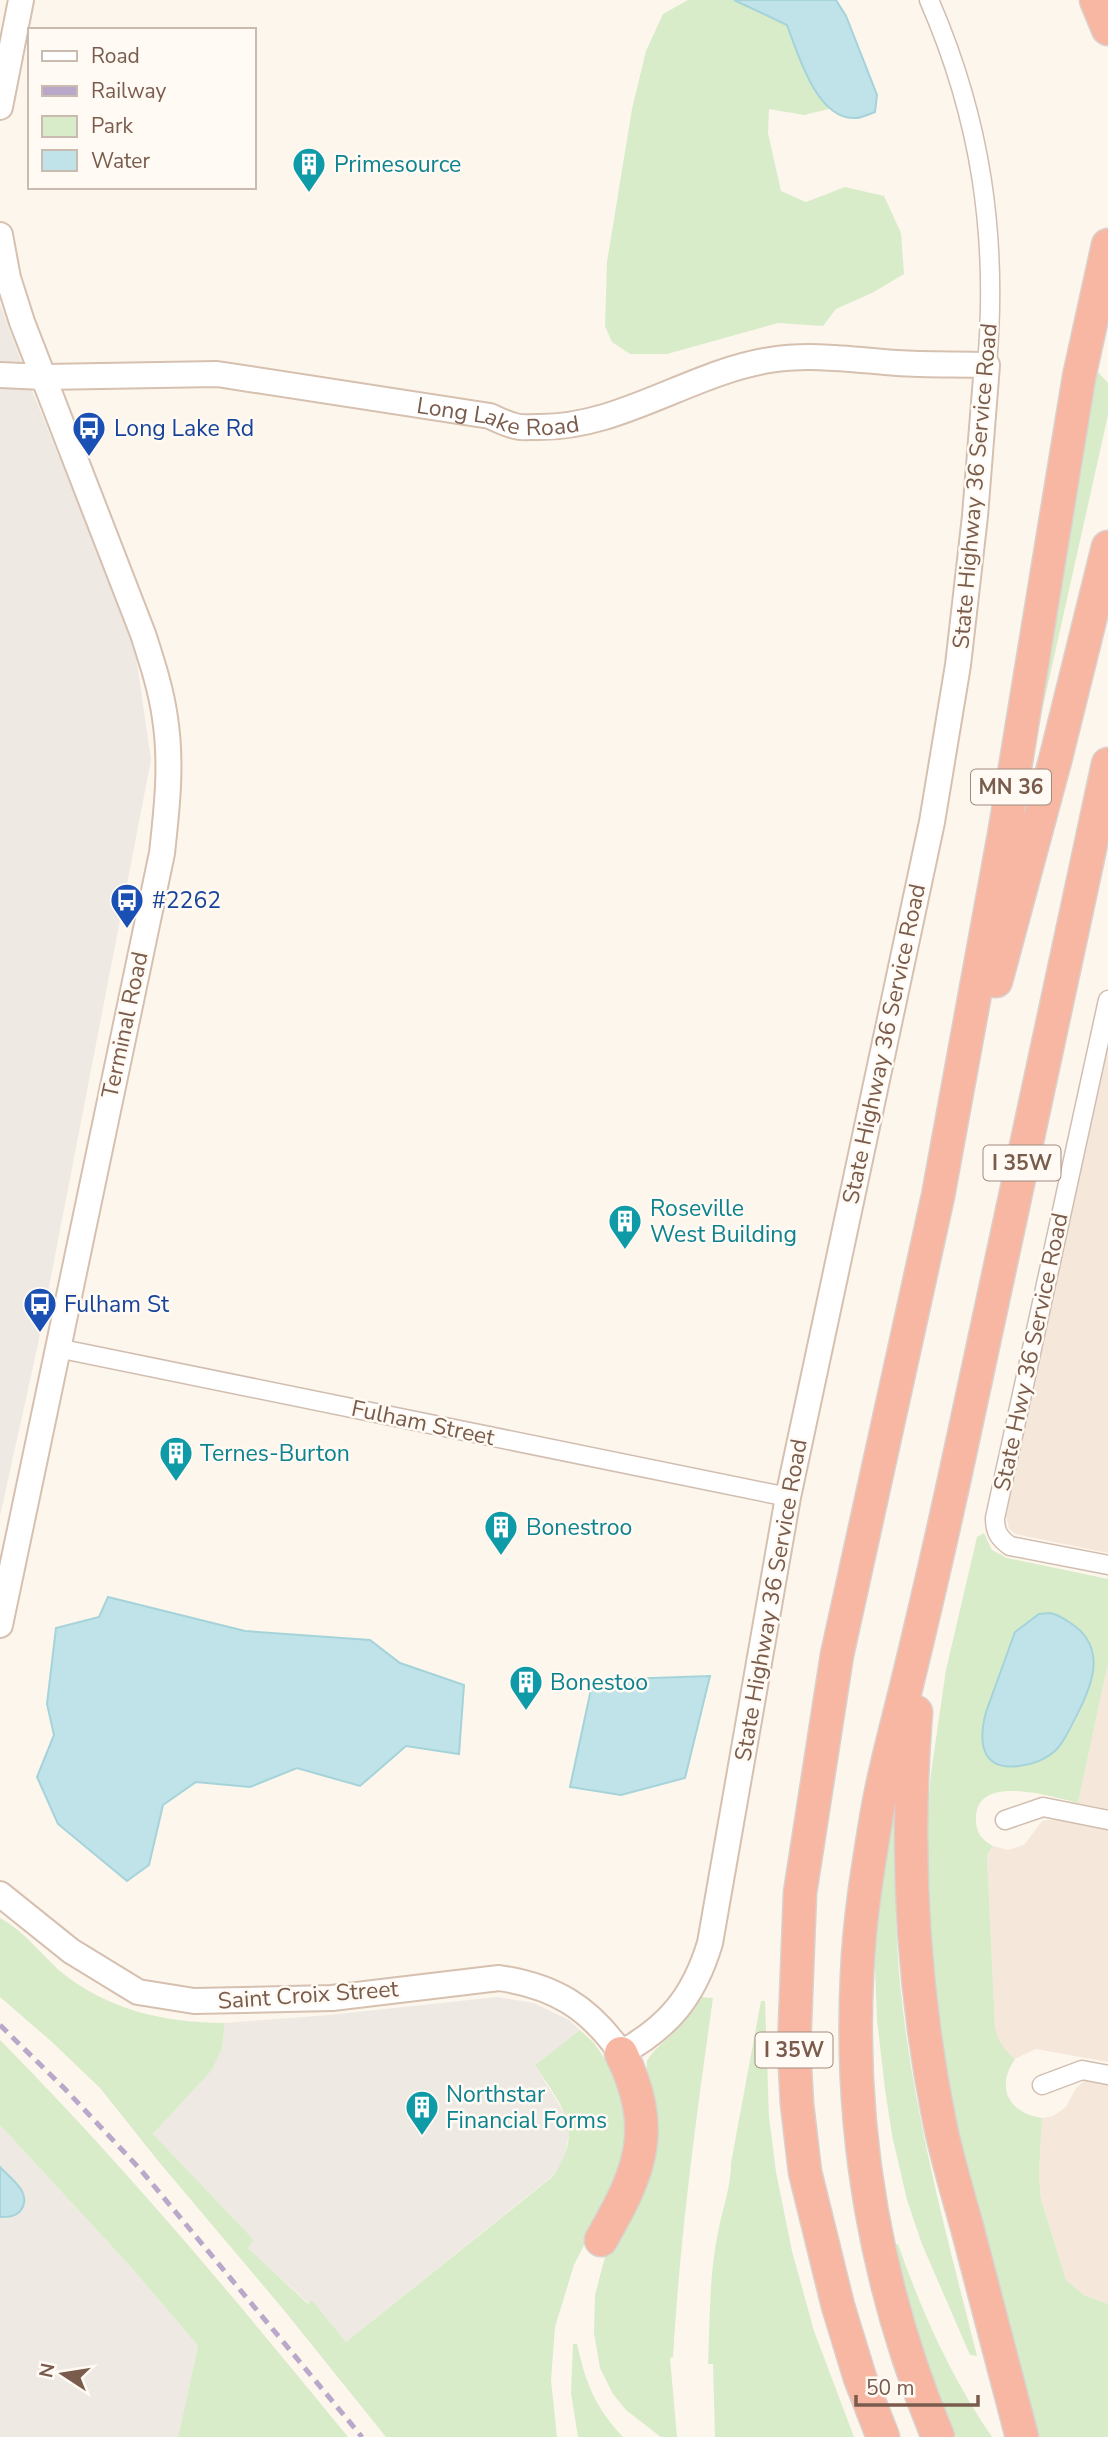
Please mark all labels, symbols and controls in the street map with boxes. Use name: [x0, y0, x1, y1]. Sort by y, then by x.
legend: [28, 28, 256, 189]
text: Road: [91, 42, 140, 70]
text: Railway: [91, 77, 166, 105]
text: Park: [91, 112, 133, 140]
building icon: Primesource: [290, 145, 328, 194]
text: Water: [91, 147, 150, 175]
place label: Primesource: [334, 149, 461, 180]
street label: State Highway 36 Service Road: [945, 322, 1005, 650]
street label: Long Lake Road: [415, 389, 582, 443]
bus stop icon: Long Lake Rd: [70, 409, 108, 458]
place label: Long Lake Rd: [114, 413, 254, 444]
road number: MN 36: [971, 770, 1051, 804]
bus stop icon: #2262: [108, 881, 146, 930]
street label: State Highway 36 Service Road: [835, 881, 933, 1207]
place label: #2262: [152, 885, 221, 916]
street label: Terminal Road: [94, 949, 156, 1101]
road number: I 35W: [984, 1146, 1060, 1180]
place label: Roseville West Building: [650, 1193, 797, 1250]
building icon: Roseville West Building: [606, 1202, 644, 1251]
street label: State Hwy 36 Service Road: [986, 1210, 1076, 1494]
bus stop icon: Fulham St: [21, 1285, 59, 1334]
place label: Fulham St: [64, 1289, 170, 1320]
street label: Fulham Street: [349, 1393, 498, 1453]
building icon: Ternes-Burton: [157, 1434, 195, 1483]
street label: State Highway 36 Service Road: [727, 1436, 815, 1764]
place label: Ternes-Burton: [200, 1438, 350, 1469]
building icon: Bonestroo: [482, 1508, 520, 1557]
place label: Bonestroo: [526, 1512, 632, 1543]
building icon: Bonestoo: [507, 1663, 545, 1712]
place label: Bonestoo: [550, 1667, 648, 1698]
street label: Saint Croix Street: [217, 1973, 400, 2017]
road number: I 35W: [756, 2032, 832, 2068]
place label: Northstar Financial Forms: [446, 2079, 607, 2136]
building icon: Northstar Financial Forms: [403, 2088, 441, 2137]
north arrow: [28, 2339, 98, 2409]
text: N: [33, 2361, 62, 2380]
scale bar: [856, 2364, 978, 2408]
text: 50 m: [866, 2374, 915, 2402]

